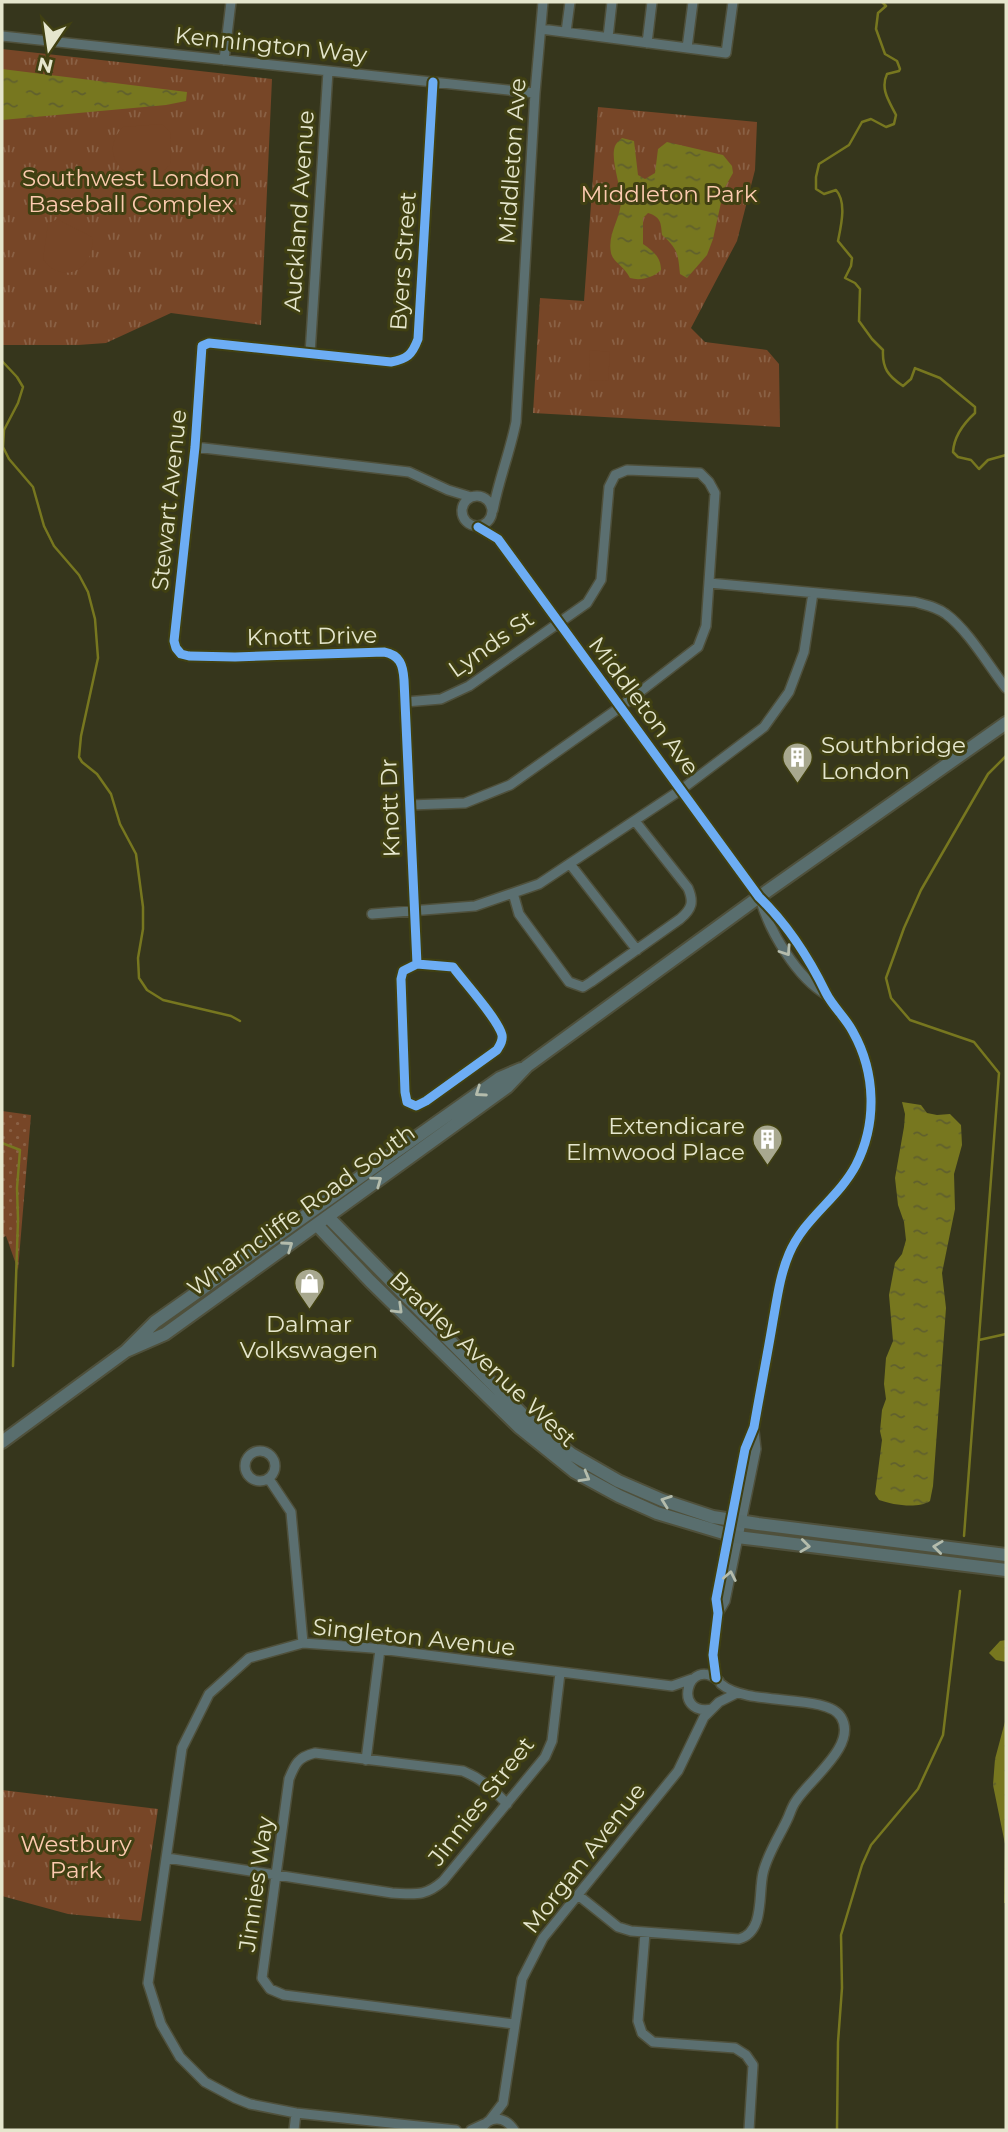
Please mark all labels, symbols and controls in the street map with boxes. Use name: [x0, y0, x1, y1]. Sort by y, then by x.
north arrow: [14, 14, 84, 84]
street label: Kennington Way: [174, 21, 369, 69]
text: N: [35, 52, 55, 78]
street label: Middleton Ave: [492, 77, 532, 245]
street label: Auckland Avenue: [278, 109, 320, 313]
park label: Southwest London Baseball Complex: [22, 164, 240, 218]
park label: Middleton Park: [581, 180, 758, 208]
street label: Byers Street: [384, 191, 422, 331]
street label: Stewart Avenue: [146, 408, 192, 592]
street label: Lynds St: [443, 604, 539, 684]
street label: Knott Drive: [246, 621, 378, 651]
street label: Middleton Ave: [583, 631, 705, 781]
place label: Southbridge London: [821, 731, 966, 785]
building icon: Southbridge London: [781, 741, 815, 785]
street label: Knott Dr: [374, 758, 406, 858]
one-way arrow: [778, 943, 790, 956]
one-way arrow: [475, 1084, 488, 1096]
place label: Extendicare Elmwood Place: [566, 1112, 745, 1166]
street label: Wharncliffe Road South: [182, 1118, 420, 1302]
building icon: Extendicare Elmwood Place: [751, 1122, 785, 1166]
one-way arrow: [370, 1177, 382, 1189]
one-way arrow: [280, 1242, 293, 1254]
street label: Bradley Avenue West: [384, 1265, 582, 1453]
shop icon: Dalmar Volkswagen: [292, 1266, 326, 1310]
one-way arrow: [390, 1301, 403, 1314]
place label: Dalmar Volkswagen: [240, 1310, 378, 1364]
one-way arrow: [578, 1469, 591, 1482]
one-way arrow: [660, 1495, 672, 1509]
one-way arrow: [799, 1538, 811, 1553]
one-way arrow: [933, 1539, 944, 1554]
one-way arrow: [722, 1570, 737, 1582]
street label: Singleton Avenue: [311, 1612, 517, 1662]
street label: Jinnies Street: [421, 1731, 540, 1872]
street label: Morgan Avenue: [517, 1777, 651, 1939]
street label: Jinnies Way: [233, 1814, 279, 1954]
park label: Westbury Park: [20, 1830, 132, 1884]

